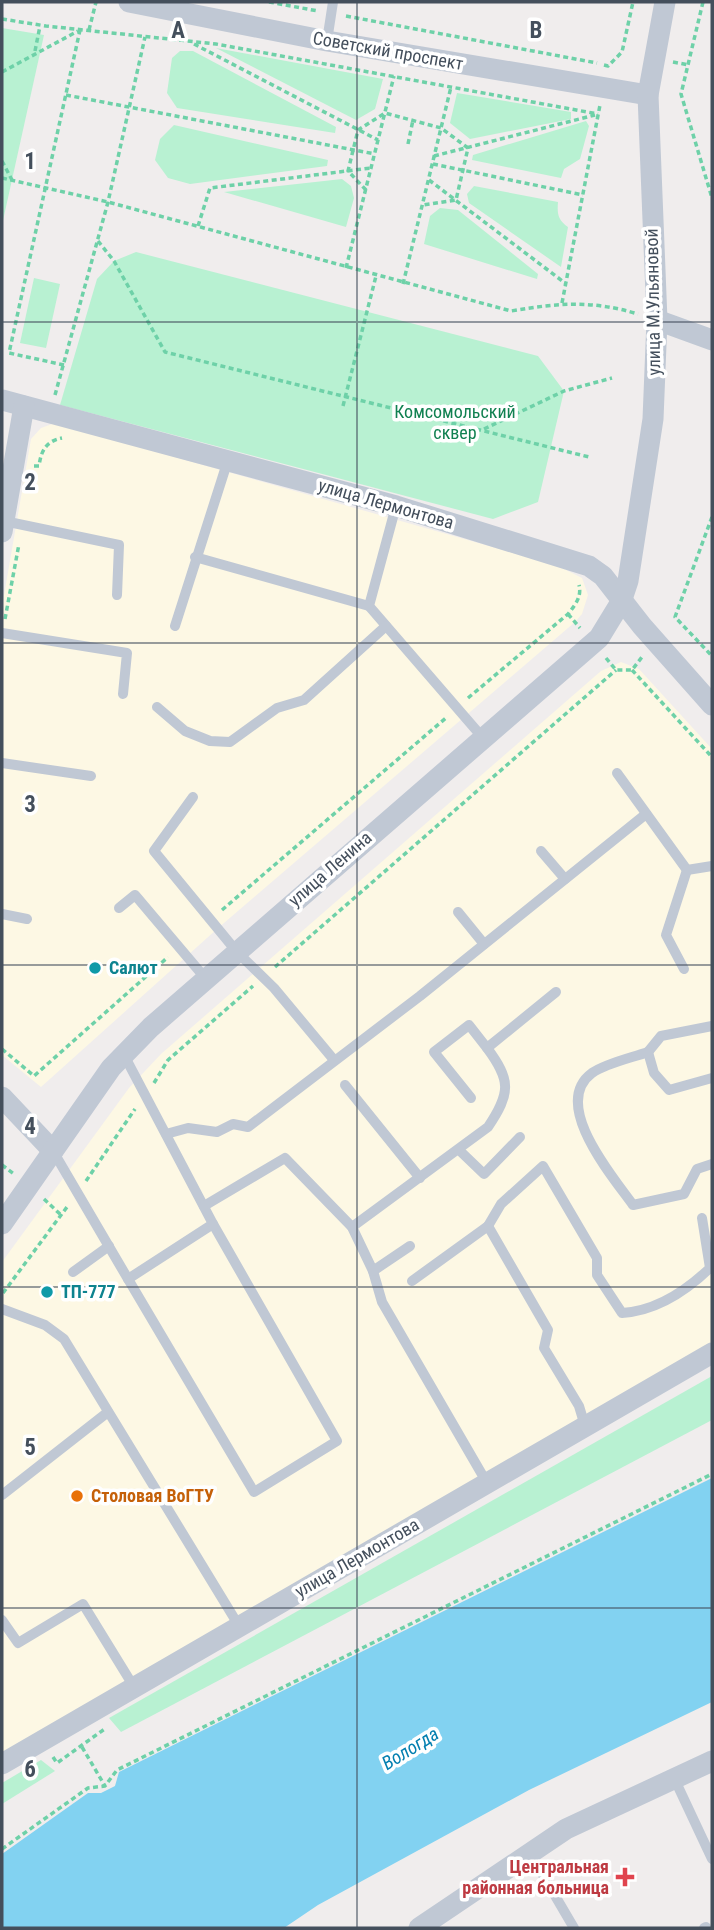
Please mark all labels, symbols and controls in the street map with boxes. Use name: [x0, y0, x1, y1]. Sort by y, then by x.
text: A: [171, 17, 185, 44]
text: B: [530, 17, 542, 44]
street label: Советский проспект: [311, 27, 465, 74]
text: 1: [24, 148, 36, 175]
street label: улица М.Ульяновой: [641, 228, 664, 376]
park label: Комсомольский сквер: [394, 401, 516, 443]
text: 2: [24, 469, 36, 496]
street label: улица Лермонтова: [316, 474, 456, 533]
text: 3: [24, 791, 36, 818]
street label: улица Ленина: [284, 827, 376, 910]
place label: Салют: [109, 957, 158, 978]
marker: Салют: [87, 960, 103, 976]
text: 4: [24, 1113, 36, 1140]
place label: ТП-777: [61, 1281, 116, 1302]
marker: ТП-777: [39, 1284, 55, 1300]
text: 5: [24, 1434, 36, 1461]
place label: Столовая ВоГТУ: [91, 1485, 214, 1506]
marker: Столовая ВоГТУ: [69, 1488, 85, 1504]
street label: улица Лермонтова: [291, 1513, 423, 1602]
water label: Вологда: [378, 1722, 443, 1775]
text: 6: [24, 1756, 36, 1783]
place label: Центральная районная больница: [462, 1856, 609, 1898]
marker: Центральная районная больница: [615, 1867, 635, 1887]

